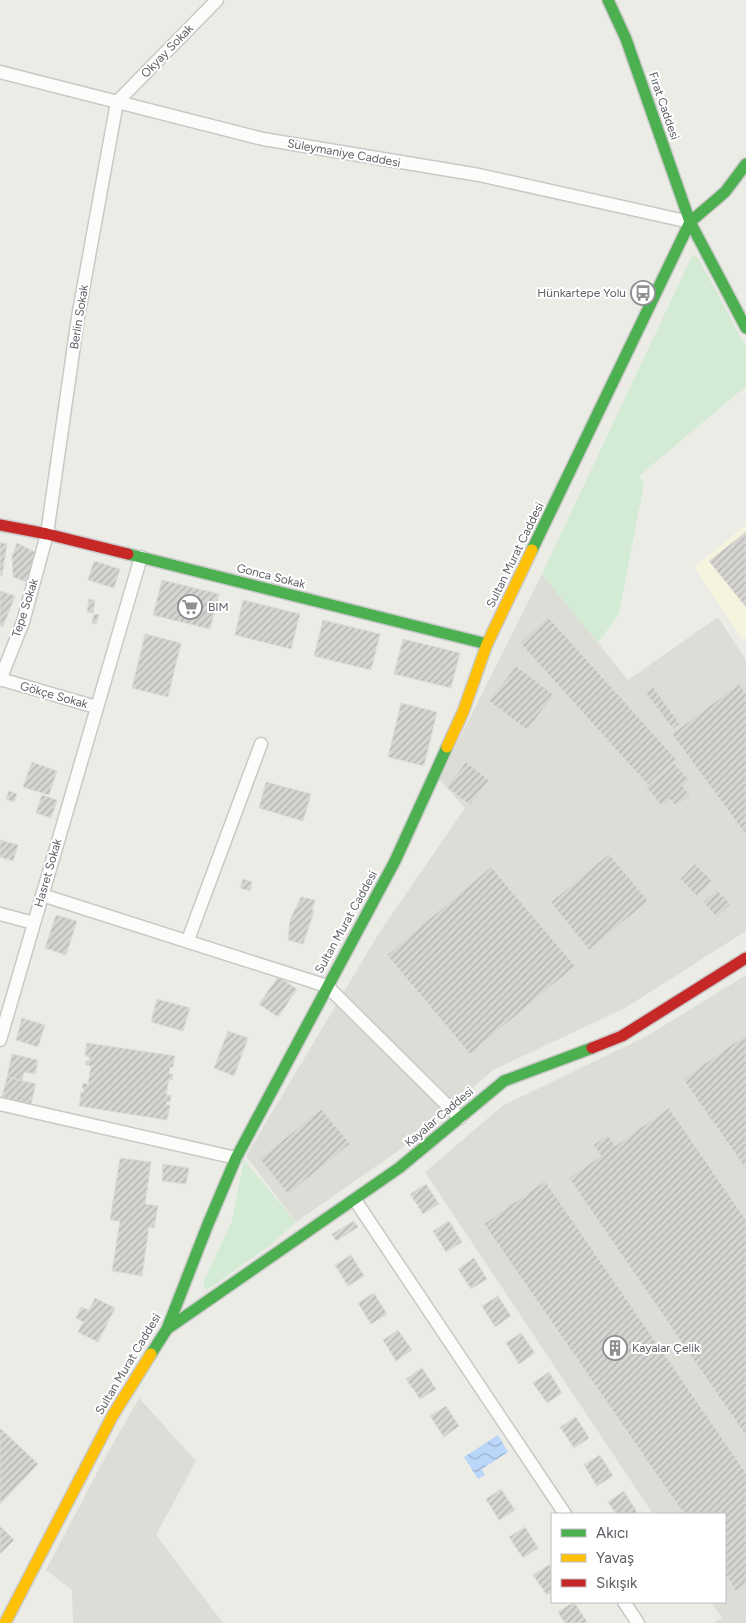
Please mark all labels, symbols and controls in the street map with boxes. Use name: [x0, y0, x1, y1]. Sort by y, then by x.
street label: Okyay Sokak: [138, 21, 196, 81]
street label: Fırat Caddesi: [646, 70, 682, 142]
street label: Süleymaniye Caddesi: [286, 136, 402, 170]
bus stop icon: Hünkartepe Yolu: [630, 280, 656, 306]
street label: Berlin Sokak: [67, 284, 91, 350]
place label: Hünkartepe Yolu: [537, 286, 626, 300]
street label: Sultan Murat Caddesi: [483, 500, 547, 610]
street label: Gonca Sokak: [235, 561, 307, 591]
street label: Tepe Sokak: [9, 577, 41, 639]
supermarket icon: BIM: [177, 594, 203, 620]
place label: BIM: [208, 600, 229, 614]
street label: Gökçe Sokak: [19, 679, 90, 711]
street label: Hasret Sokak: [32, 837, 65, 909]
street label: Sultan Murat Caddesi: [312, 868, 380, 976]
street label: Kayalar Caddesi: [402, 1084, 476, 1150]
street label: Sultan Murat Caddesi: [92, 1311, 164, 1417]
building icon: Kayalar Çelik: [602, 1335, 628, 1361]
place label: Kayalar Çelik: [632, 1341, 700, 1355]
legend: [551, 1513, 726, 1603]
text: Akıcı: [596, 1524, 629, 1542]
text: Yavaş: [596, 1549, 634, 1567]
text: Sıkışık: [596, 1574, 638, 1592]

